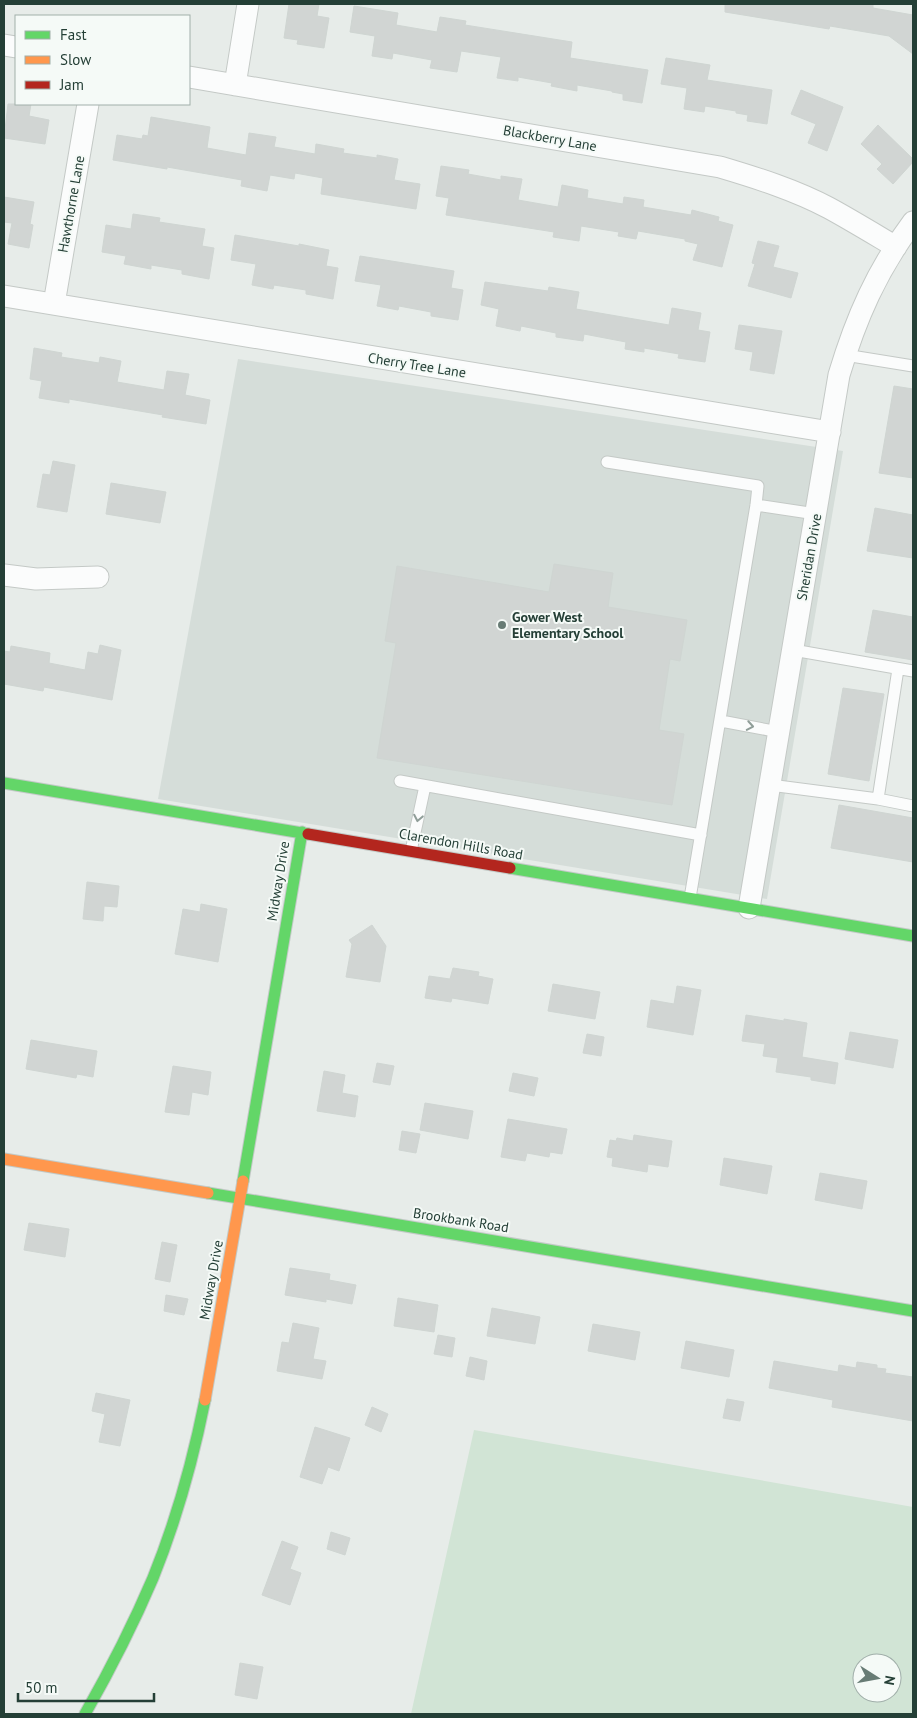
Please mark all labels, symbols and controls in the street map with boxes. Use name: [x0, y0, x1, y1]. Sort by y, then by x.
legend: [15, 15, 190, 105]
text: Fast: [60, 25, 87, 44]
text: Slow: [60, 50, 91, 69]
text: Jam: [59, 75, 84, 94]
street label: Blackberry Lane: [502, 121, 598, 155]
street label: Hawthorne Lane: [54, 154, 88, 254]
street label: Cherry Tree Lane: [367, 348, 467, 382]
street label: Sheridan Drive: [792, 512, 826, 602]
place label: Gower West Elementary School: [512, 608, 624, 642]
marker: Gower West Elementary School: [496, 619, 508, 631]
one-way arrow: [745, 721, 754, 731]
one-way arrow: [414, 814, 424, 823]
street label: Clarendon Hills Road: [398, 824, 524, 864]
street label: Midway Drive: [263, 840, 293, 922]
street label: Brookbank Road: [412, 1204, 510, 1236]
street label: Midway Drive: [195, 1239, 227, 1321]
north arrow: [852, 1653, 902, 1703]
scale bar: [18, 1670, 154, 1702]
text: N: [880, 1674, 899, 1687]
text: 50 m: [25, 1678, 58, 1697]

